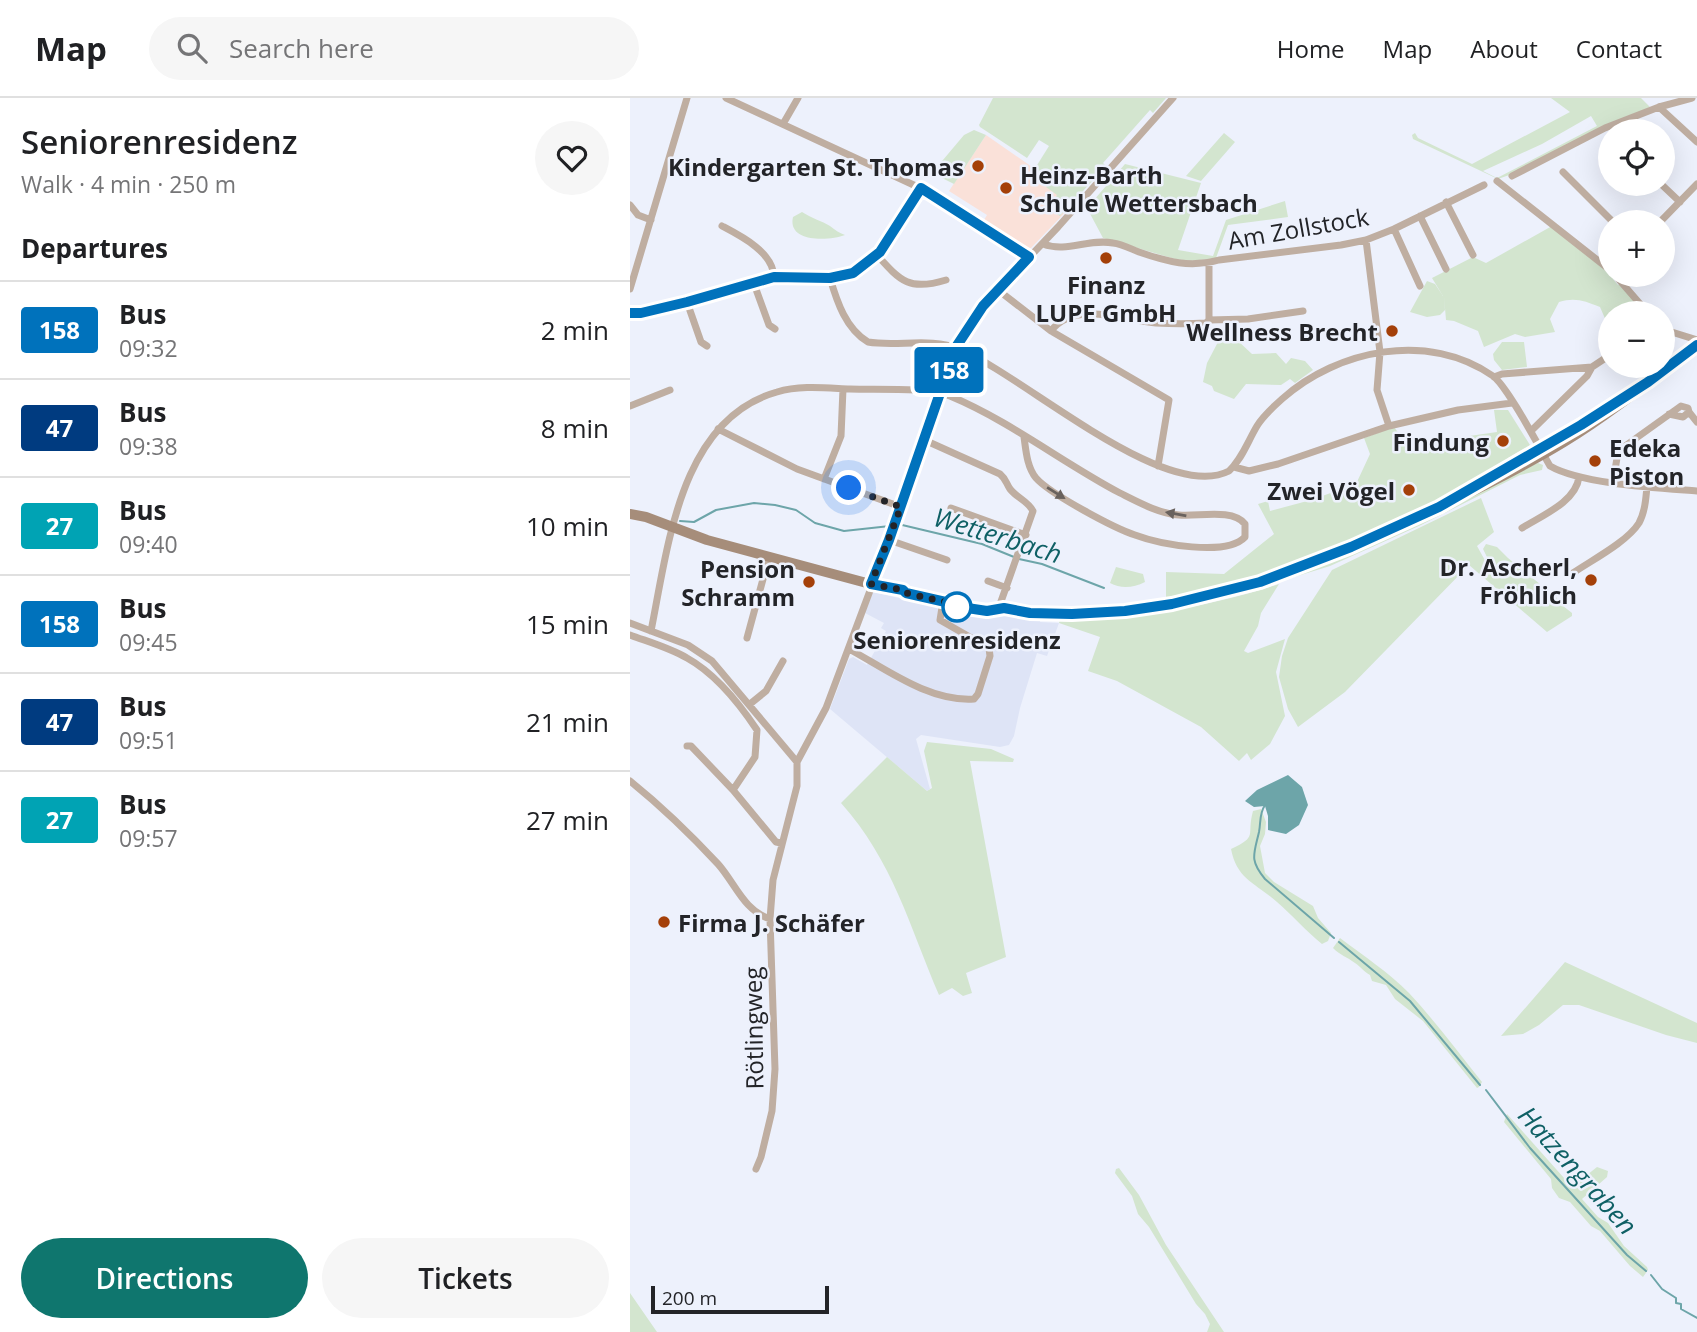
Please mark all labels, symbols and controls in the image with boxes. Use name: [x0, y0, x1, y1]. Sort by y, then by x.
search box: [149, 17, 639, 80]
text: Map: [35, 26, 107, 71]
icon: search: [173, 29, 211, 67]
text: Search here: [229, 30, 374, 66]
text: Home: [1277, 32, 1345, 65]
text: Map: [1383, 32, 1432, 65]
text: About: [1470, 32, 1538, 65]
text: Contact: [1576, 32, 1662, 65]
text: Seniorenresidenz: [21, 119, 298, 164]
map controls: [1598, 119, 1675, 378]
button: locate: [1598, 119, 1675, 196]
button: heart: [535, 121, 609, 195]
place label: Kindergarten St. Thomas: [668, 150, 964, 183]
marker: Kindergarten St. Thomas: [970, 158, 986, 174]
place label: Heinz-Barth Schule Wettersbach: [1020, 158, 1258, 219]
text: Walk · 4 min · 250 m: [21, 168, 236, 200]
marker: Heinz-Barth Schule Wettersbach: [998, 180, 1014, 196]
street label: Am Zollstock: [1225, 199, 1371, 257]
button: +: [1598, 210, 1675, 287]
text: Departures: [21, 230, 168, 266]
marker: Finanz LUPE GmbH: [1098, 250, 1114, 266]
place label: Finanz LUPE GmbH: [1036, 268, 1176, 329]
text: Bus: [119, 296, 166, 332]
button: −: [1598, 301, 1675, 378]
text: 2 min: [541, 312, 609, 348]
text: 158: [39, 313, 80, 346]
place label: Wellness Brecht: [1186, 315, 1378, 348]
marker: Wellness Brecht: [1384, 323, 1400, 339]
text: 09:32: [119, 332, 178, 364]
line badge: 158: [909, 347, 989, 393]
text: 158: [928, 353, 970, 386]
text: Bus: [119, 394, 166, 430]
text: 8 min: [541, 410, 609, 446]
text: 47: [46, 411, 73, 444]
place label: Findung: [1392, 425, 1489, 458]
text: 09:38: [119, 430, 178, 462]
place label: Edeka Piston: [1609, 431, 1684, 492]
marker: Findung: [1495, 433, 1511, 449]
marker: Edeka Piston: [1587, 453, 1603, 469]
your location: [831, 470, 866, 505]
place label: Zwei Vögel: [1267, 474, 1395, 507]
marker: Zwei Vögel: [1401, 482, 1417, 498]
one-way arrow: [1046, 486, 1066, 499]
text: Bus: [119, 492, 166, 528]
water label: Wetterbach: [930, 498, 1066, 572]
text: 10 min: [526, 508, 609, 544]
one-way arrow: [1165, 508, 1187, 519]
text: 27: [46, 509, 73, 542]
text: 09:40: [119, 528, 178, 560]
place label: Dr. Ascherl, Fröhlich: [1439, 550, 1577, 611]
place label: Pension Schramm: [681, 552, 795, 613]
marker: Dr. Ascherl, Fröhlich: [1583, 572, 1599, 588]
marker: Pension Schramm: [801, 574, 817, 590]
text: Bus: [119, 590, 166, 626]
marker: Seniorenresidenz: [942, 592, 972, 622]
text: 15 min: [526, 606, 609, 642]
text: 158: [39, 607, 80, 640]
place label: Seniorenresidenz: [853, 623, 1061, 656]
text: 09:45: [119, 626, 178, 658]
text: Bus: [119, 688, 166, 724]
text: 21 min: [526, 704, 609, 740]
text: 47: [46, 705, 73, 738]
text: 09:51: [119, 724, 178, 756]
text: Bus: [119, 786, 166, 822]
text: 27 min: [526, 802, 609, 838]
text: 27: [46, 803, 73, 836]
text: 09:57: [119, 822, 178, 854]
place label: Firma J. Schäfer: [678, 906, 865, 939]
marker: Firma J. Schäfer: [656, 914, 672, 930]
street label: Rötlingweg: [735, 966, 771, 1090]
water label: Hatzengraben: [1510, 1098, 1646, 1242]
button: Directions: [21, 1238, 308, 1318]
button: Tickets: [322, 1238, 609, 1318]
scale bar: [651, 1283, 830, 1315]
text: 200 m: [662, 1285, 717, 1311]

